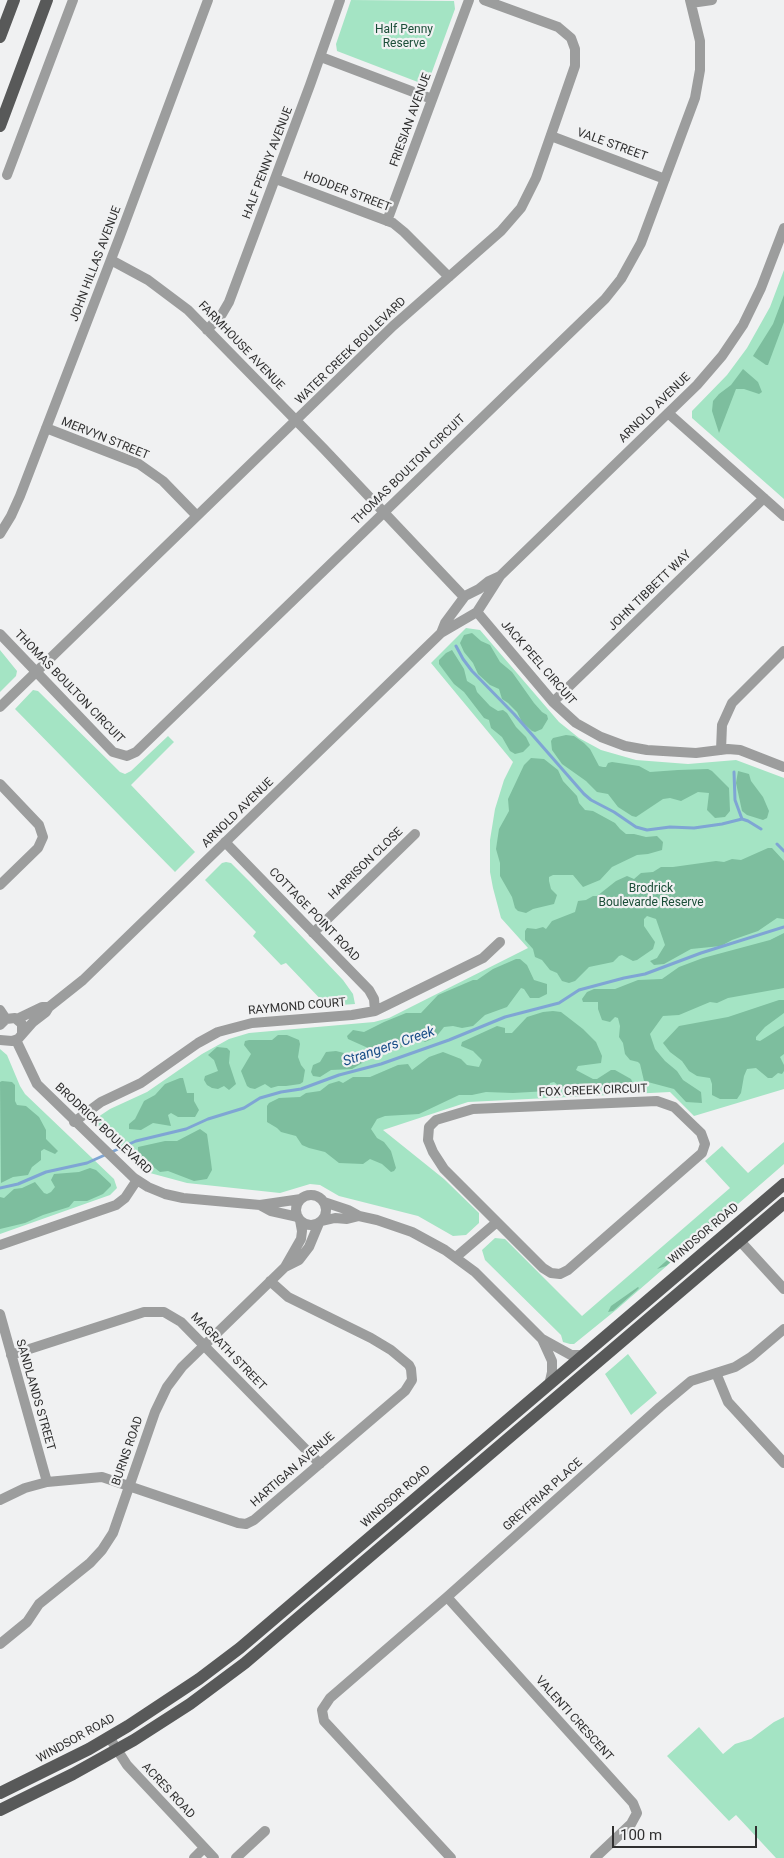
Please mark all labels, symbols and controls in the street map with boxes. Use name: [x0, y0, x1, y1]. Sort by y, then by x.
park label: Half Penny Reserve: [375, 23, 433, 51]
street label: FRIESIAN AVENUE: [387, 71, 435, 169]
street label: HALF PENNY AVENUE: [240, 105, 296, 221]
street label: VALE STREET: [575, 126, 649, 164]
street label: HODDER STREET: [301, 169, 393, 215]
street label: JOHN HILLAS AVENUE: [67, 204, 125, 324]
street label: WATER CREEK BOULEVARD: [293, 294, 409, 408]
street label: FARMHOUSE AVENUE: [195, 299, 287, 393]
street label: ARNOLD AVENUE: [616, 370, 694, 446]
street label: THOMAS BOULTON CIRCUIT: [349, 412, 469, 528]
street label: MERVYN STREET: [59, 415, 151, 463]
street label: JOHN TIBBETT WAY: [606, 548, 694, 634]
street label: JACK PEEL CIRCUIT: [497, 618, 579, 708]
street label: THOMAS BOULTON CIRCUIT: [11, 627, 127, 747]
street label: ARNOLD AVENUE: [199, 775, 277, 851]
street label: HARRISON CLOSE: [326, 825, 406, 903]
street label: COTTAGE POINT ROAD: [266, 865, 362, 965]
park label: Brodrick Boulevarde Reserve: [598, 882, 704, 910]
street label: RAYMOND COURT: [248, 996, 346, 1018]
water label: Strangers Creek: [341, 1023, 437, 1071]
street label: BRODRICK BOULEVARD: [52, 1080, 154, 1178]
street label: FOX CREEK CIRCUIT: [538, 1082, 648, 1100]
street label: WINDSOR ROAD: [666, 1200, 742, 1268]
street label: MAGRATH STREET: [187, 1310, 269, 1394]
street label: SANDLANDS STREET: [12, 1338, 58, 1452]
street label: BURNS ROAD: [109, 1414, 147, 1488]
street label: HARTIGAN AVENUE: [248, 1430, 338, 1510]
street label: GREYFRIAR PLACE: [500, 1456, 586, 1534]
street label: WINDSOR ROAD: [358, 1463, 434, 1531]
street label: VALENTI CRESCENT: [532, 1674, 616, 1764]
street label: WINDSOR ROAD: [34, 1712, 118, 1766]
street label: ACRES ROAD: [138, 1760, 198, 1822]
scale bar: [614, 1816, 759, 1848]
text: 100 m: [620, 1826, 662, 1844]

